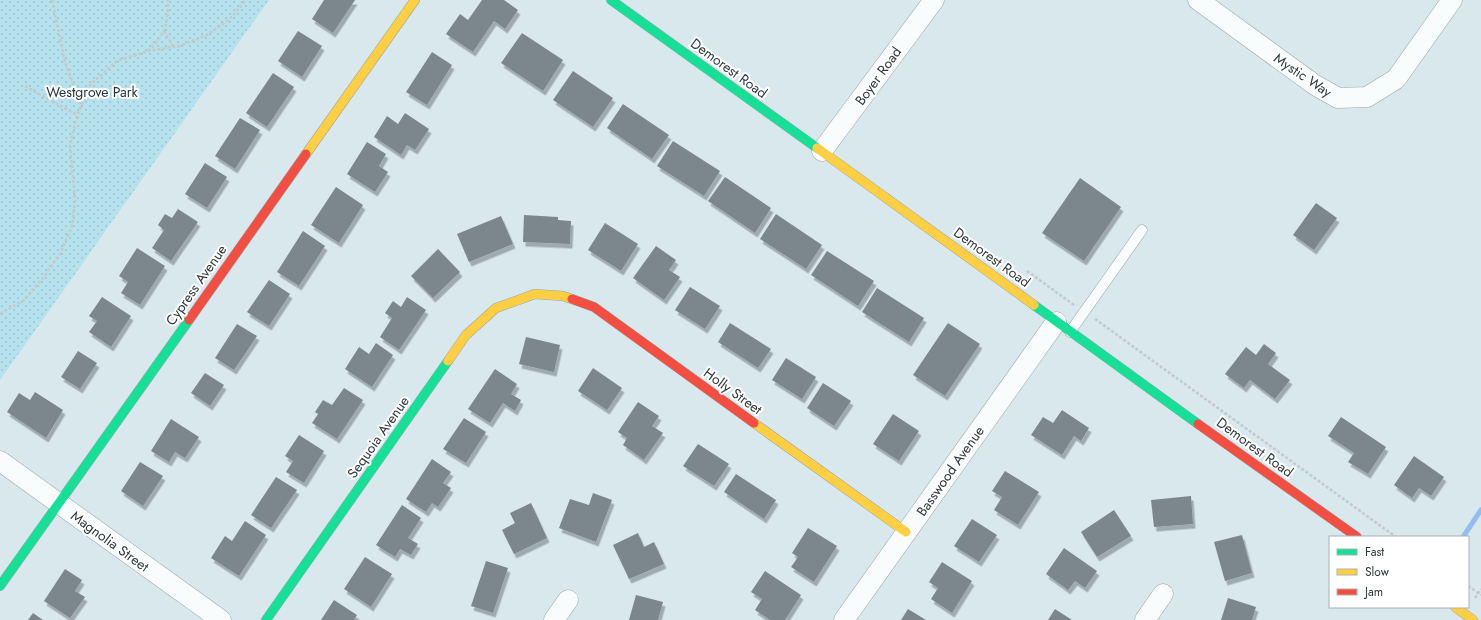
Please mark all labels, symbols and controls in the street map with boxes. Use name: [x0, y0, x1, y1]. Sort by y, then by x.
street label: Demorest Road: [687, 33, 771, 103]
street label: Boyer Road: [850, 43, 906, 109]
street label: Mystic Way: [1270, 48, 1337, 102]
park label: Westgrove Park: [46, 82, 138, 102]
street label: Demorest Road: [950, 222, 1034, 292]
street label: Cypress Avenue: [161, 241, 231, 329]
street label: Holly Street: [700, 363, 767, 419]
street label: Sequoia Avenue: [342, 392, 414, 482]
street label: Demorest Road: [1213, 412, 1297, 482]
street label: Basswood Avenue: [911, 422, 989, 520]
street label: Magnolia Street: [67, 506, 154, 577]
legend: [1329, 536, 1469, 608]
text: Fast: [1365, 543, 1384, 561]
text: Slow: [1365, 563, 1390, 581]
text: Jam: [1363, 583, 1383, 601]

